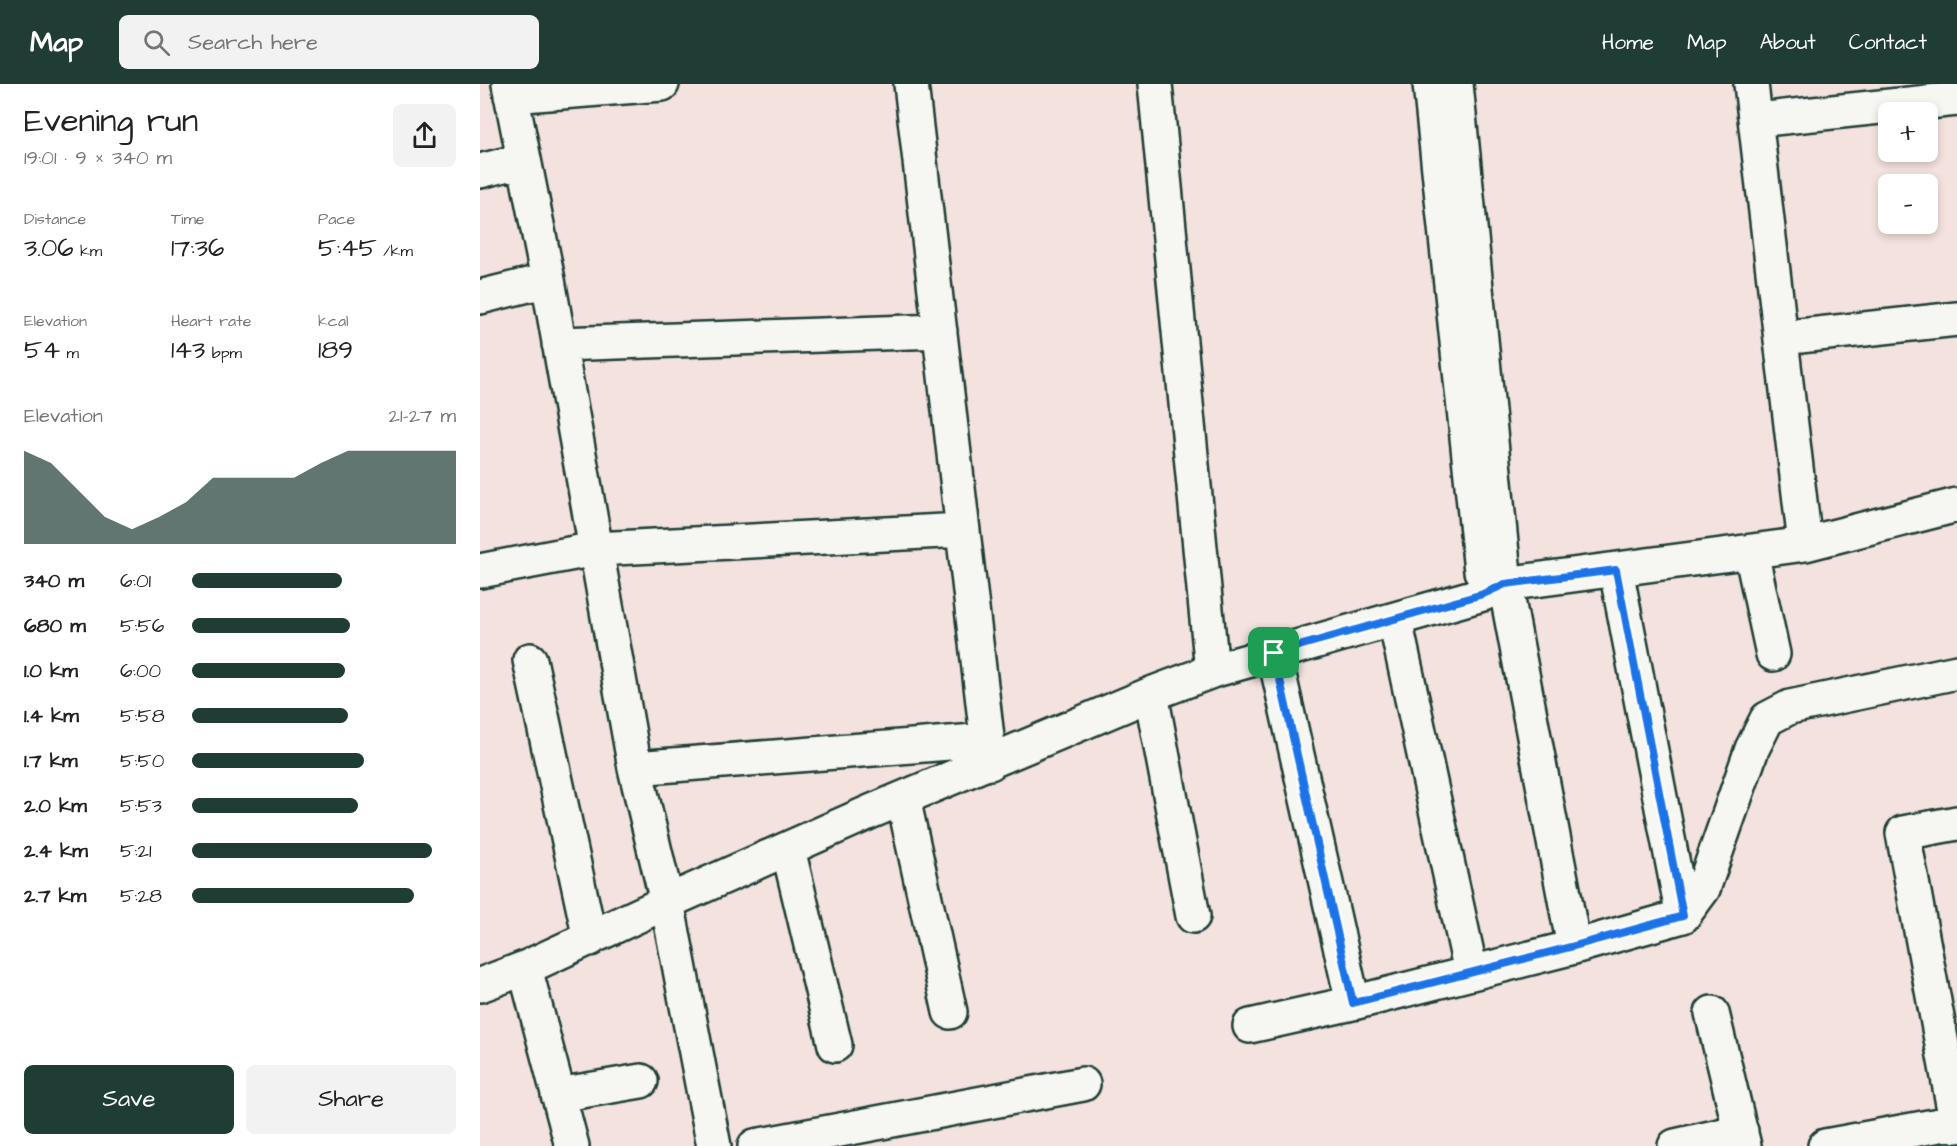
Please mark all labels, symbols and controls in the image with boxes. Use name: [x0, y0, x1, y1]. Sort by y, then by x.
search box: [119, 15, 539, 69]
text: Map: [30, 23, 83, 62]
icon: search: [140, 26, 173, 59]
text: Search here: [188, 27, 318, 58]
text: Home: [1602, 28, 1654, 57]
text: Map: [1687, 28, 1727, 57]
text: About: [1760, 28, 1816, 57]
text: Contact: [1849, 28, 1927, 57]
text: Evening run: [24, 98, 198, 144]
map controls: [1878, 102, 1938, 234]
button: +: [1878, 102, 1938, 162]
button: share: [393, 104, 456, 167]
text: 19:01 · 9 × 340 m: [24, 144, 172, 172]
button: −: [1878, 174, 1938, 234]
text: Distance: [24, 208, 86, 230]
text: Time: [171, 208, 205, 230]
text: Pace: [318, 208, 355, 230]
text: 3.06: [24, 230, 74, 266]
text: 17:36: [171, 230, 224, 266]
text: 5:45: [318, 230, 377, 266]
text: km: [74, 240, 102, 262]
text: /km: [377, 240, 413, 262]
text: Elevation: [24, 310, 87, 332]
text: Heart rate: [171, 310, 251, 332]
text: kcal: [318, 310, 349, 332]
text: 54: [24, 332, 60, 368]
text: 143: [171, 332, 205, 368]
text: 189: [318, 332, 353, 368]
text: m: [60, 342, 79, 364]
text: bpm: [205, 342, 242, 364]
text: Elevation: [24, 402, 103, 430]
text: 21–27 m: [388, 402, 456, 430]
text: 340 m: [24, 567, 84, 595]
text: 6:01: [120, 567, 151, 595]
text: 680 m: [24, 612, 86, 640]
text: 5:56: [120, 612, 164, 640]
pin: [1248, 627, 1299, 678]
icon: arrive: [1257, 636, 1290, 669]
text: 1.0 km: [24, 657, 78, 685]
text: 6:00: [120, 657, 161, 685]
text: 1.4 km: [24, 702, 79, 730]
text: 5:58: [120, 702, 165, 730]
text: 1.7 km: [24, 747, 78, 775]
text: 5:50: [120, 747, 164, 775]
text: 2.0 km: [24, 792, 87, 820]
text: 5:53: [120, 792, 162, 820]
text: 2.4 km: [24, 837, 88, 865]
text: 5:21: [120, 837, 152, 865]
text: 2.7 km: [24, 882, 86, 910]
text: 5:28: [120, 882, 162, 910]
button: Save: [24, 1065, 234, 1134]
button: Share: [246, 1065, 456, 1134]

